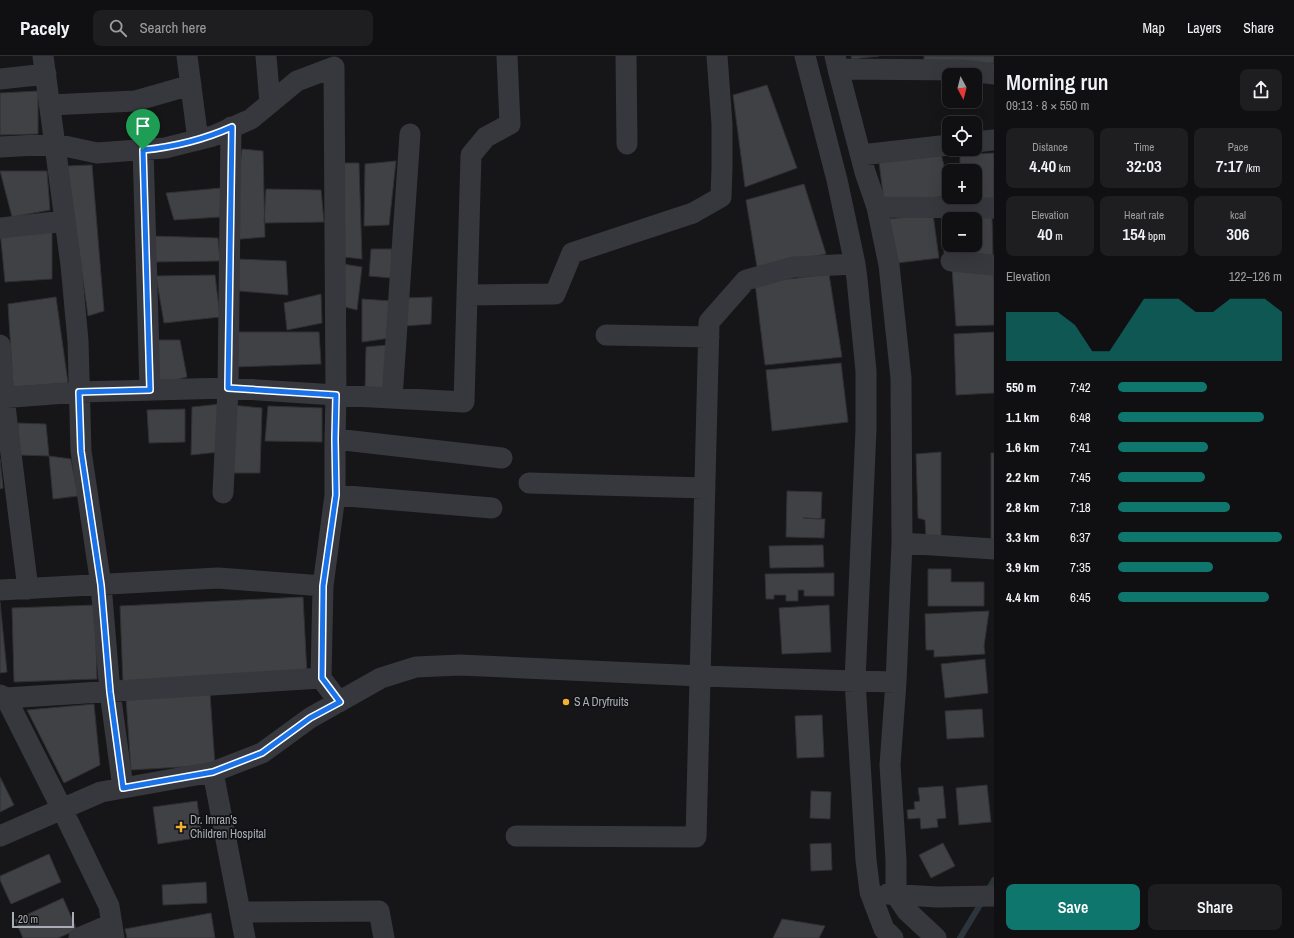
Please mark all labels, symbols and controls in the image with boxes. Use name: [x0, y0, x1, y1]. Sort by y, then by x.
search box: [93, 10, 373, 46]
text: Pacely: [20, 15, 69, 41]
icon: search: [107, 17, 129, 39]
text: Search here: [139, 17, 206, 38]
text: Map: [1143, 19, 1165, 37]
text: Layers: [1187, 19, 1221, 37]
text: Share: [1243, 19, 1274, 37]
text: Morning run: [1006, 67, 1109, 97]
north arrow: [942, 68, 982, 108]
map controls: [942, 68, 982, 252]
button: share: [1240, 69, 1282, 111]
text: 09:13 · 8 × 550 m: [1006, 97, 1089, 114]
pin: [126, 109, 160, 150]
icon: arrive: [132, 115, 154, 137]
button: locate: [942, 116, 982, 156]
text: Distance: [1032, 140, 1068, 154]
text: Time: [1134, 140, 1154, 154]
text: Pace: [1228, 140, 1248, 154]
text: 4.40: [1029, 154, 1056, 177]
text: 32:03: [1126, 154, 1162, 177]
text: 7:17: [1216, 154, 1243, 177]
text: km: [1056, 161, 1071, 175]
text: /km: [1243, 161, 1260, 175]
button: +: [942, 164, 982, 204]
text: Elevation: [1031, 208, 1069, 222]
text: Heart rate: [1124, 208, 1164, 222]
text: kcal: [1230, 208, 1246, 222]
button: −: [942, 212, 982, 252]
text: 40: [1037, 222, 1053, 245]
text: 154: [1122, 222, 1146, 245]
text: 306: [1226, 222, 1250, 245]
text: m: [1053, 229, 1063, 243]
text: bpm: [1146, 229, 1166, 243]
text: Elevation: [1006, 268, 1050, 285]
text: 122–126 m: [1229, 268, 1282, 285]
text: 550 m: [1006, 379, 1036, 396]
text: 7:42: [1070, 379, 1091, 396]
text: 1.1 km: [1006, 409, 1039, 426]
text: 6:48: [1070, 409, 1091, 426]
text: 1.6 km: [1006, 439, 1039, 456]
text: 7:41: [1070, 439, 1091, 456]
text: 2.2 km: [1006, 469, 1039, 486]
text: 7:45: [1070, 469, 1091, 486]
text: 2.8 km: [1006, 499, 1039, 516]
text: 7:18: [1070, 499, 1091, 516]
text: 3.3 km: [1006, 529, 1039, 546]
text: 6:37: [1070, 529, 1091, 546]
text: 3.9 km: [1006, 559, 1039, 576]
text: 7:35: [1070, 559, 1091, 576]
text: 4.4 km: [1006, 589, 1039, 606]
text: 6:45: [1070, 589, 1091, 606]
place label: S A Dryfruits: [574, 694, 629, 710]
marker: S A Dryfruits: [561, 697, 571, 707]
place label: Dr. Imran's Children Hospital: [190, 812, 266, 842]
marker: Dr. Imran's Children Hospital: [175, 821, 187, 833]
button: Save: [1006, 884, 1140, 930]
button: Share: [1148, 884, 1282, 930]
scale bar: [12, 910, 74, 929]
text: 20 m: [18, 912, 38, 926]

